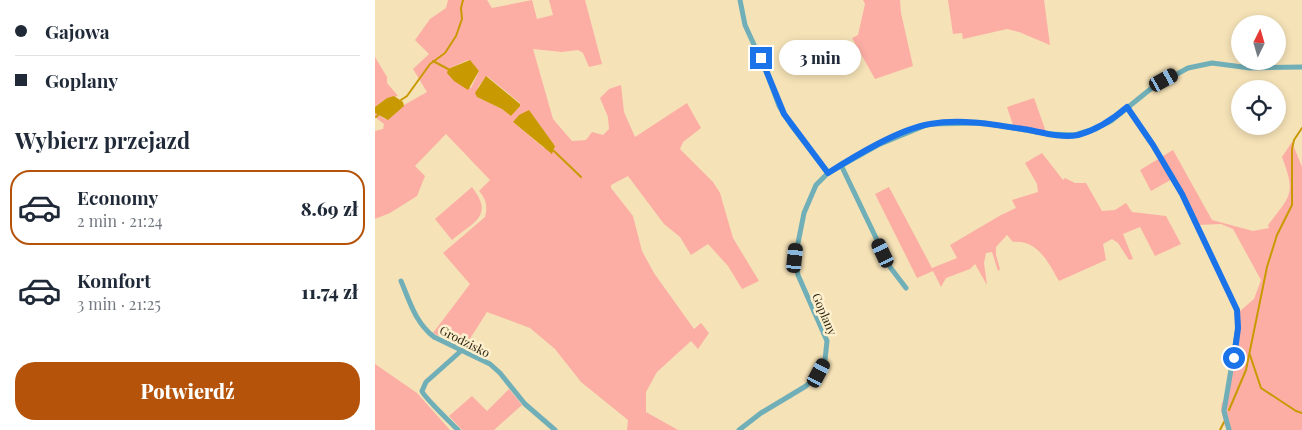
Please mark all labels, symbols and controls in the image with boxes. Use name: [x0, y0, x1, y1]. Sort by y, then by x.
north arrow: [1231, 15, 1286, 70]
map controls: [1231, 15, 1286, 135]
text: Gajowa: [45, 18, 110, 44]
callout: 3 min: [779, 40, 861, 76]
route end: [750, 47, 772, 69]
text: 3 min: [799, 47, 841, 68]
car: [1147, 66, 1180, 94]
text: Goplany: [45, 67, 118, 93]
button: locate: [1231, 80, 1286, 135]
text: Wybierz przejazd: [15, 125, 190, 155]
text: Economy: [77, 184, 158, 210]
icon: car: [17, 185, 62, 230]
text: 8.69 zł: [301, 195, 358, 221]
text: 2 min · 21:24: [77, 210, 163, 231]
car: [869, 236, 896, 270]
car: [785, 242, 804, 274]
text: Komfort: [77, 267, 151, 293]
icon: car: [17, 268, 62, 313]
text: 11.74 zł: [301, 278, 358, 304]
street label: Goplany: [809, 290, 841, 338]
text: 3 min · 21:25: [77, 293, 161, 314]
street label: Grodzisko: [437, 321, 493, 361]
route start: [1223, 347, 1245, 369]
car: [805, 356, 832, 390]
button: Potwierdź: [15, 362, 360, 420]

